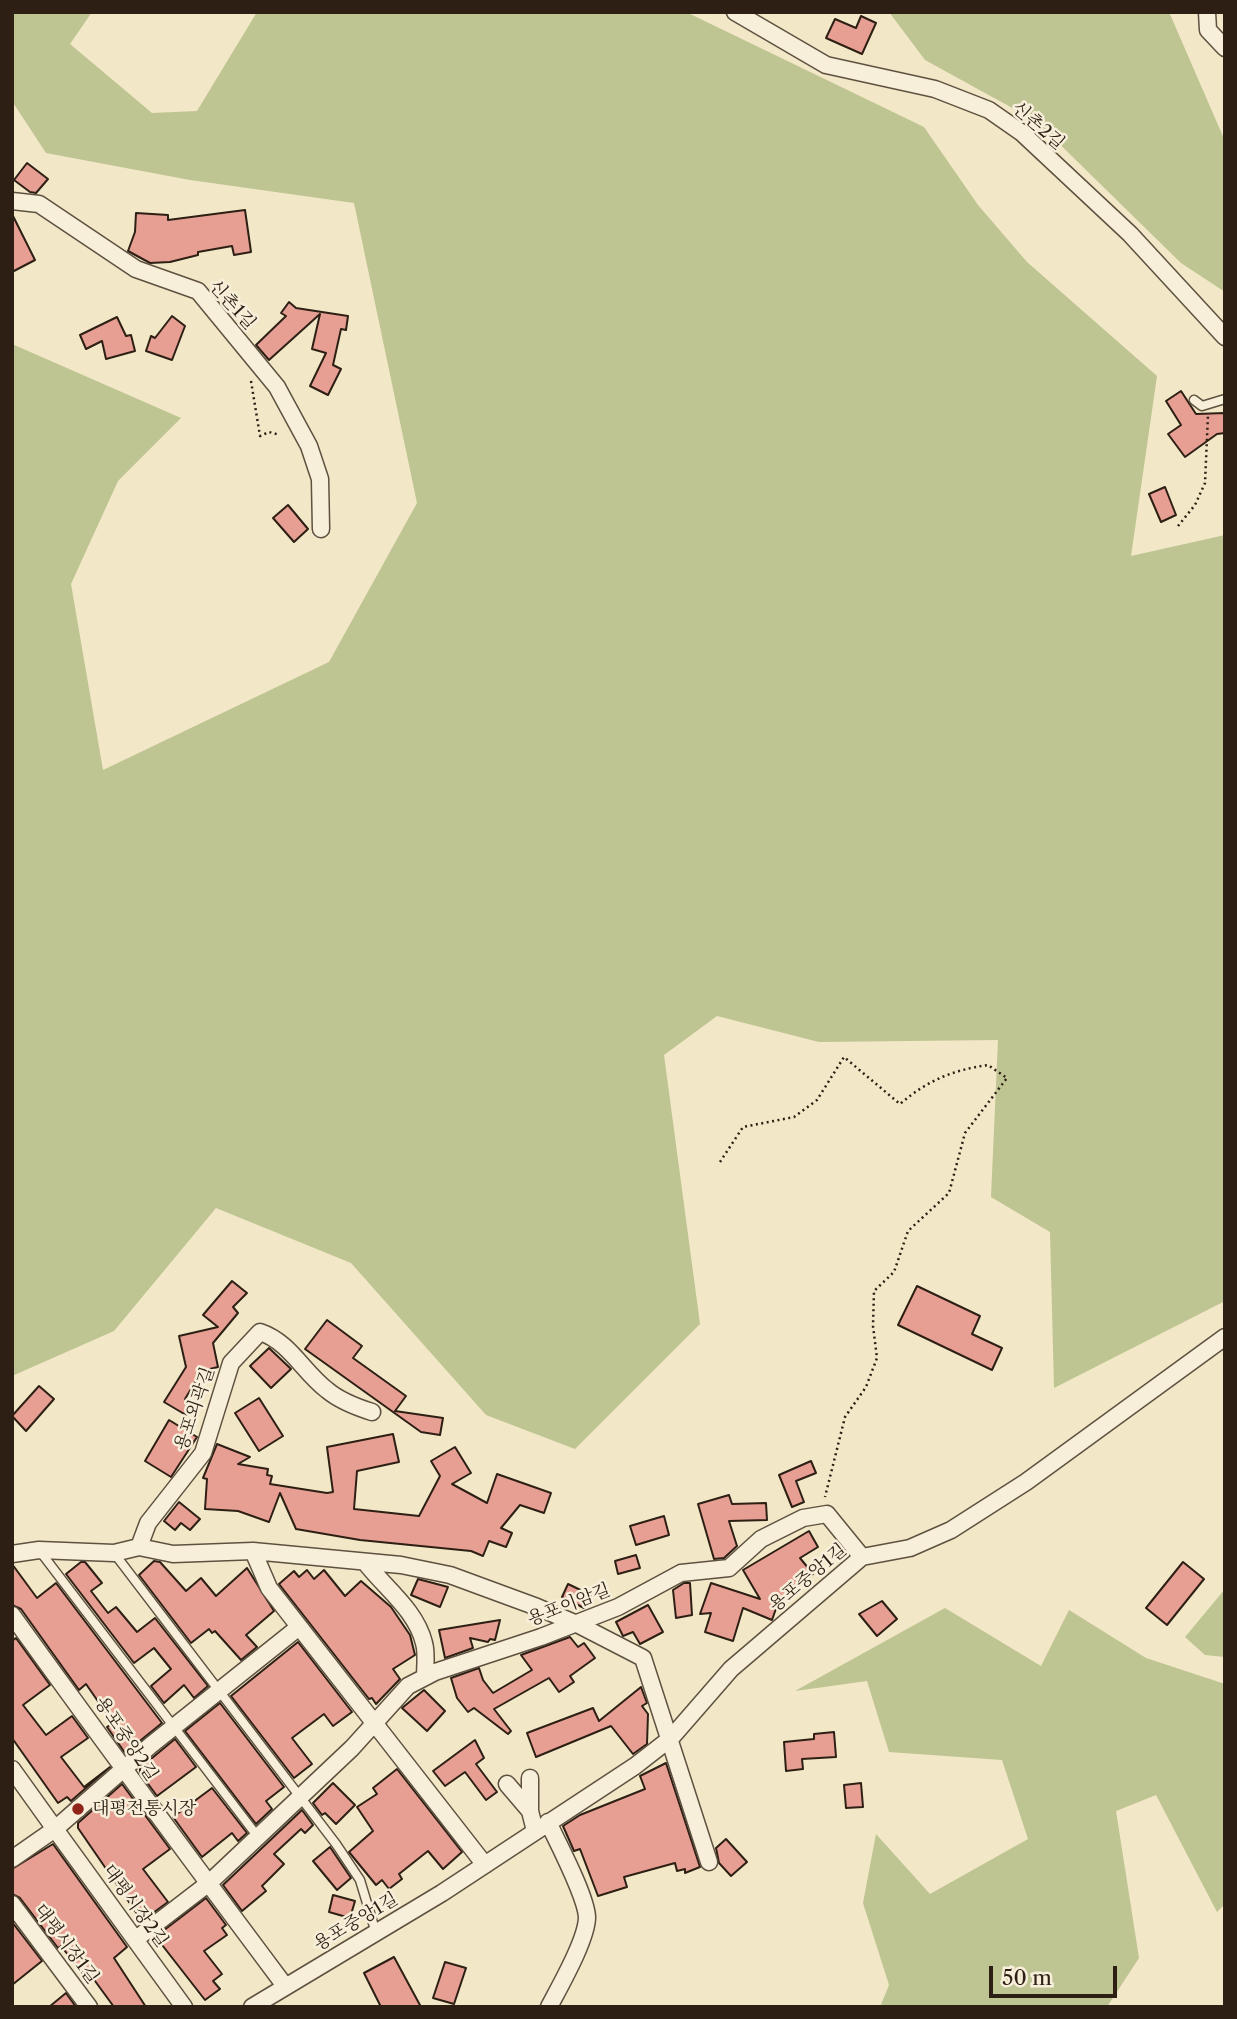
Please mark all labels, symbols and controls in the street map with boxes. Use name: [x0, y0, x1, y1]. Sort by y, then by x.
street label: 신촌2길: [1007, 97, 1069, 155]
street label: 신촌1길: [204, 276, 260, 334]
street label: 용포외곽길: [171, 1364, 219, 1454]
street label: 용포중앙1길: [765, 1539, 851, 1617]
street label: 용포이암길: [525, 1579, 613, 1631]
street label: 용포중앙2길: [90, 1693, 162, 1785]
place label: 대평전통시장: [92, 1798, 196, 1820]
marker: 대평전통시장: [70, 1801, 86, 1817]
street label: 대평시장2길: [98, 1860, 172, 1952]
street label: 용포중앙1길: [310, 1888, 402, 1956]
street label: 대평시장1길: [29, 1900, 103, 1988]
scale bar: [992, 1952, 1120, 1996]
text: 50 m: [1002, 1965, 1052, 1990]

